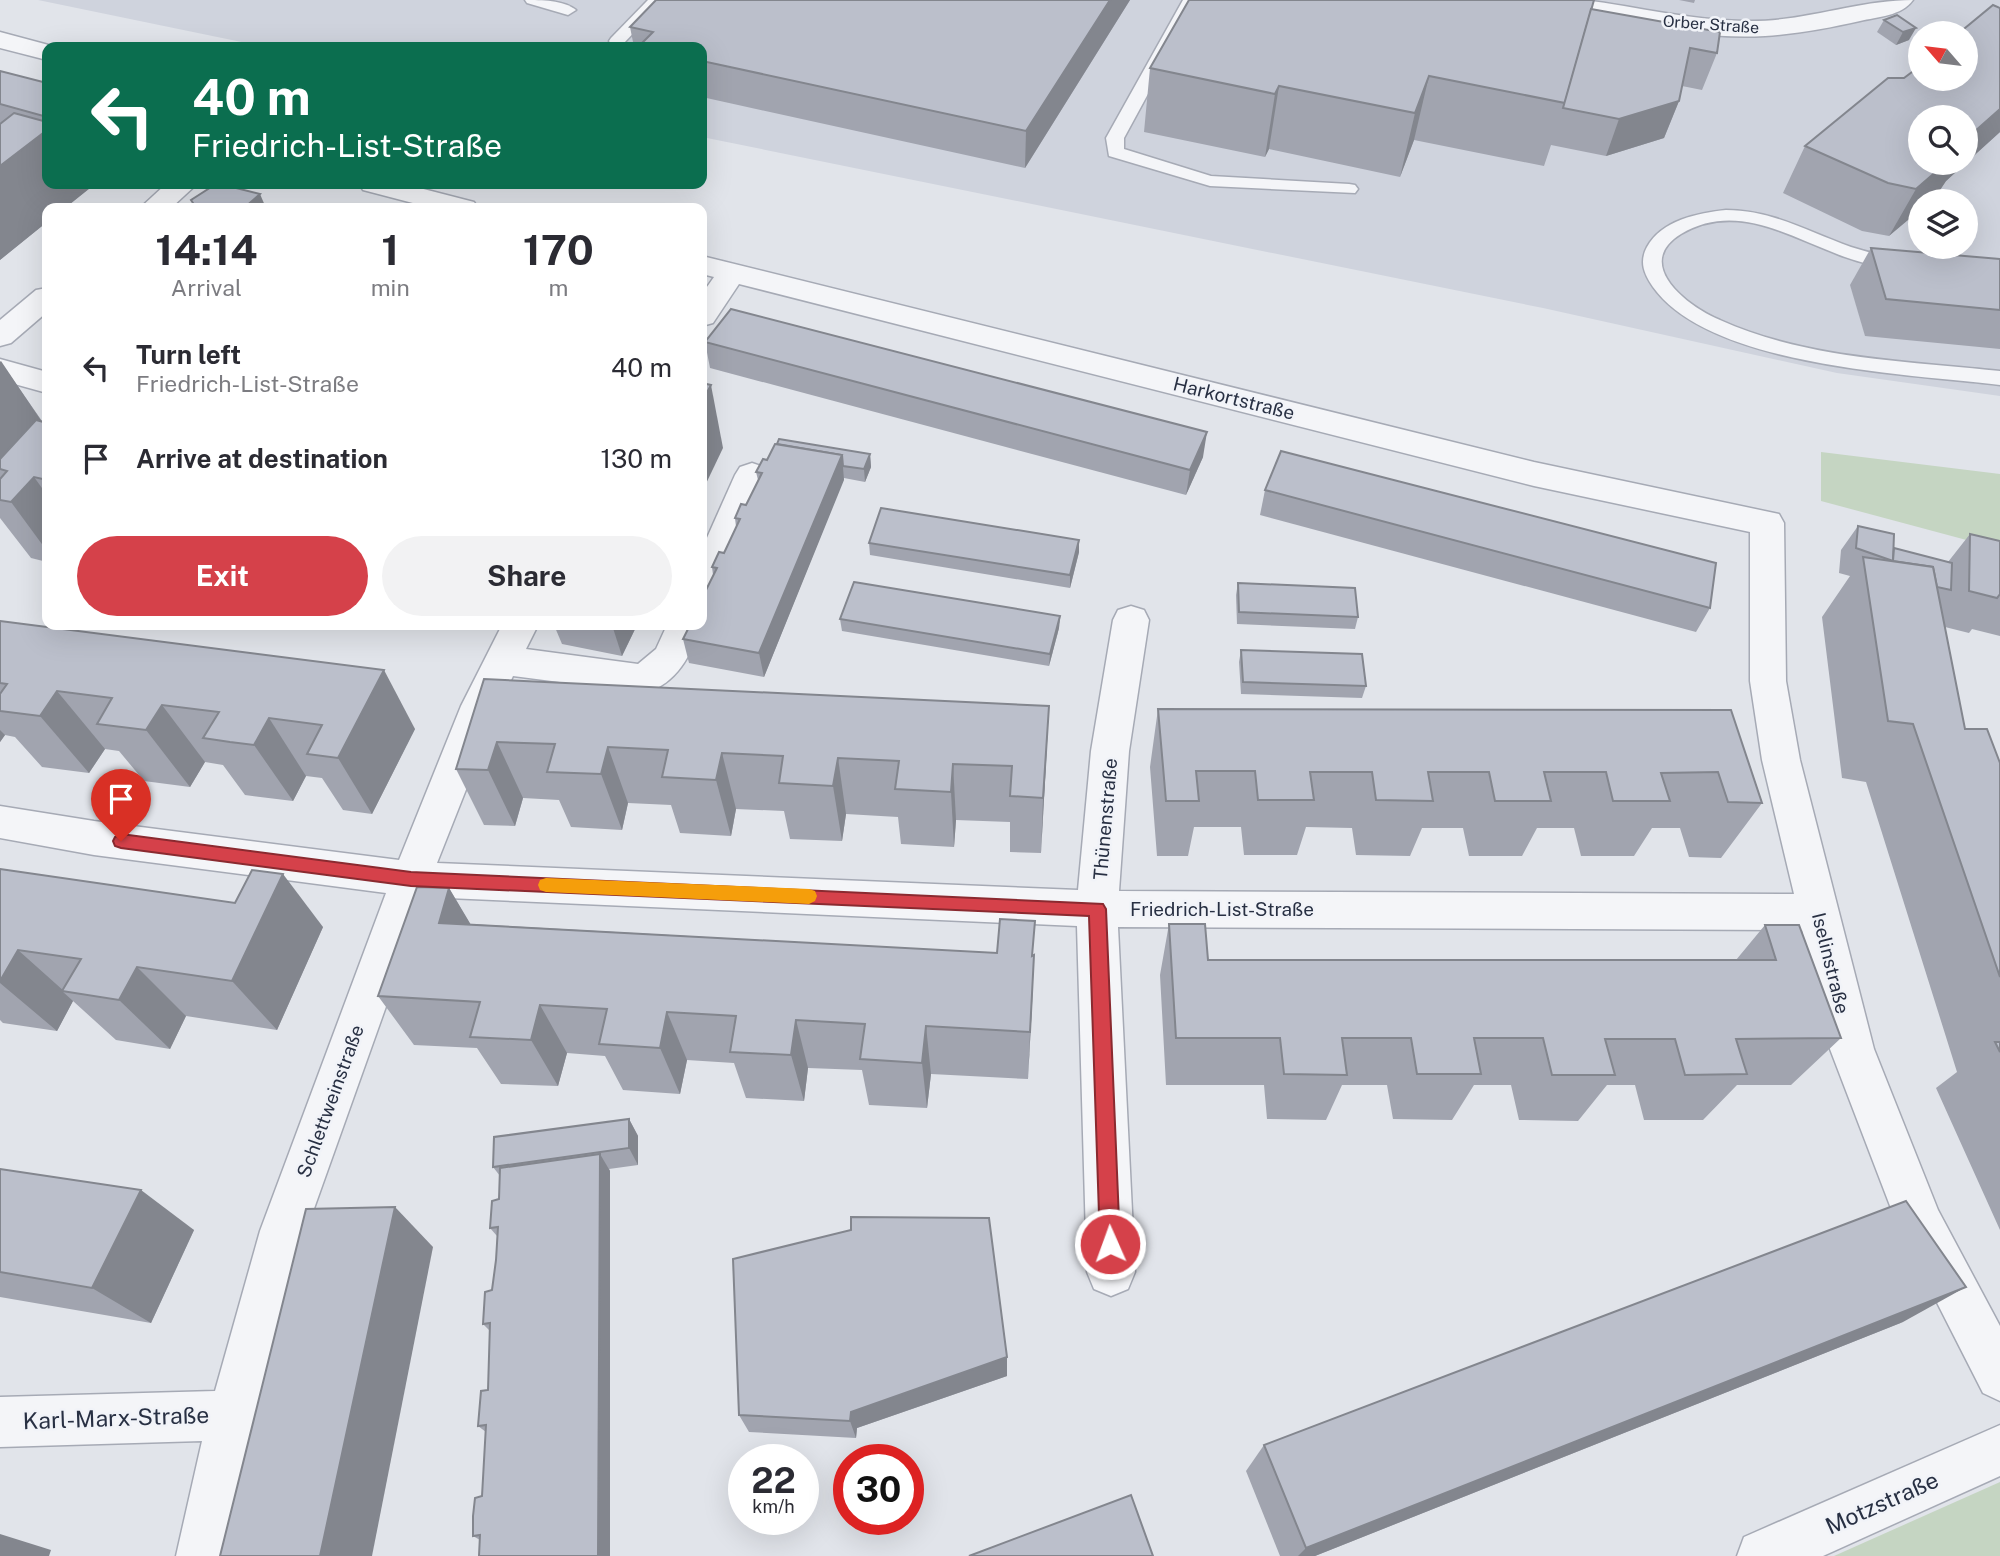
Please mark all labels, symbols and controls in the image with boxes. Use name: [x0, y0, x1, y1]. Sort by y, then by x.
street label: Orber Straße: [1662, 12, 1760, 37]
north arrow: [1908, 21, 1978, 91]
map controls: [1908, 21, 1978, 259]
text: 40 m: [192, 68, 311, 126]
icon: left: [77, 70, 168, 161]
button: search: [1908, 105, 1978, 175]
text: Friedrich-List-Straße: [192, 127, 502, 164]
button: layers: [1908, 189, 1978, 259]
text: 14:14: [155, 225, 258, 274]
text: 1: [381, 225, 399, 274]
text: 170: [523, 225, 594, 274]
text: Arrival: [171, 274, 242, 301]
text: min: [371, 274, 410, 301]
text: m: [548, 274, 568, 301]
text: Turn left: [136, 339, 241, 370]
icon: left: [77, 349, 115, 387]
text: 40 m: [611, 352, 672, 383]
text: Friedrich-List-Straße: [136, 370, 359, 397]
street label: Harkortstraße: [1171, 372, 1297, 424]
icon: arrive: [77, 440, 115, 478]
text: Arrive at destination: [136, 443, 388, 474]
text: 130 m: [600, 443, 672, 474]
button: Exit: [77, 536, 368, 616]
button: Share: [382, 536, 672, 616]
street label: Thünenstraße: [1089, 757, 1121, 881]
pin: [91, 769, 151, 841]
icon: arrive: [102, 780, 140, 818]
street label: Friedrich-List-Straße: [1130, 898, 1314, 920]
street label: Iselinstraße: [1808, 910, 1854, 1016]
street label: Schlettweinstraße: [292, 1022, 368, 1180]
position arrow: [1073, 1207, 1147, 1281]
street label: Karl-Marx-Straße: [22, 1401, 210, 1434]
speed limit sign: 30: [833, 1444, 924, 1535]
text: 22: [751, 1460, 796, 1501]
street label: Motzstraße: [1821, 1466, 1943, 1539]
text: km/h: [752, 1496, 795, 1517]

